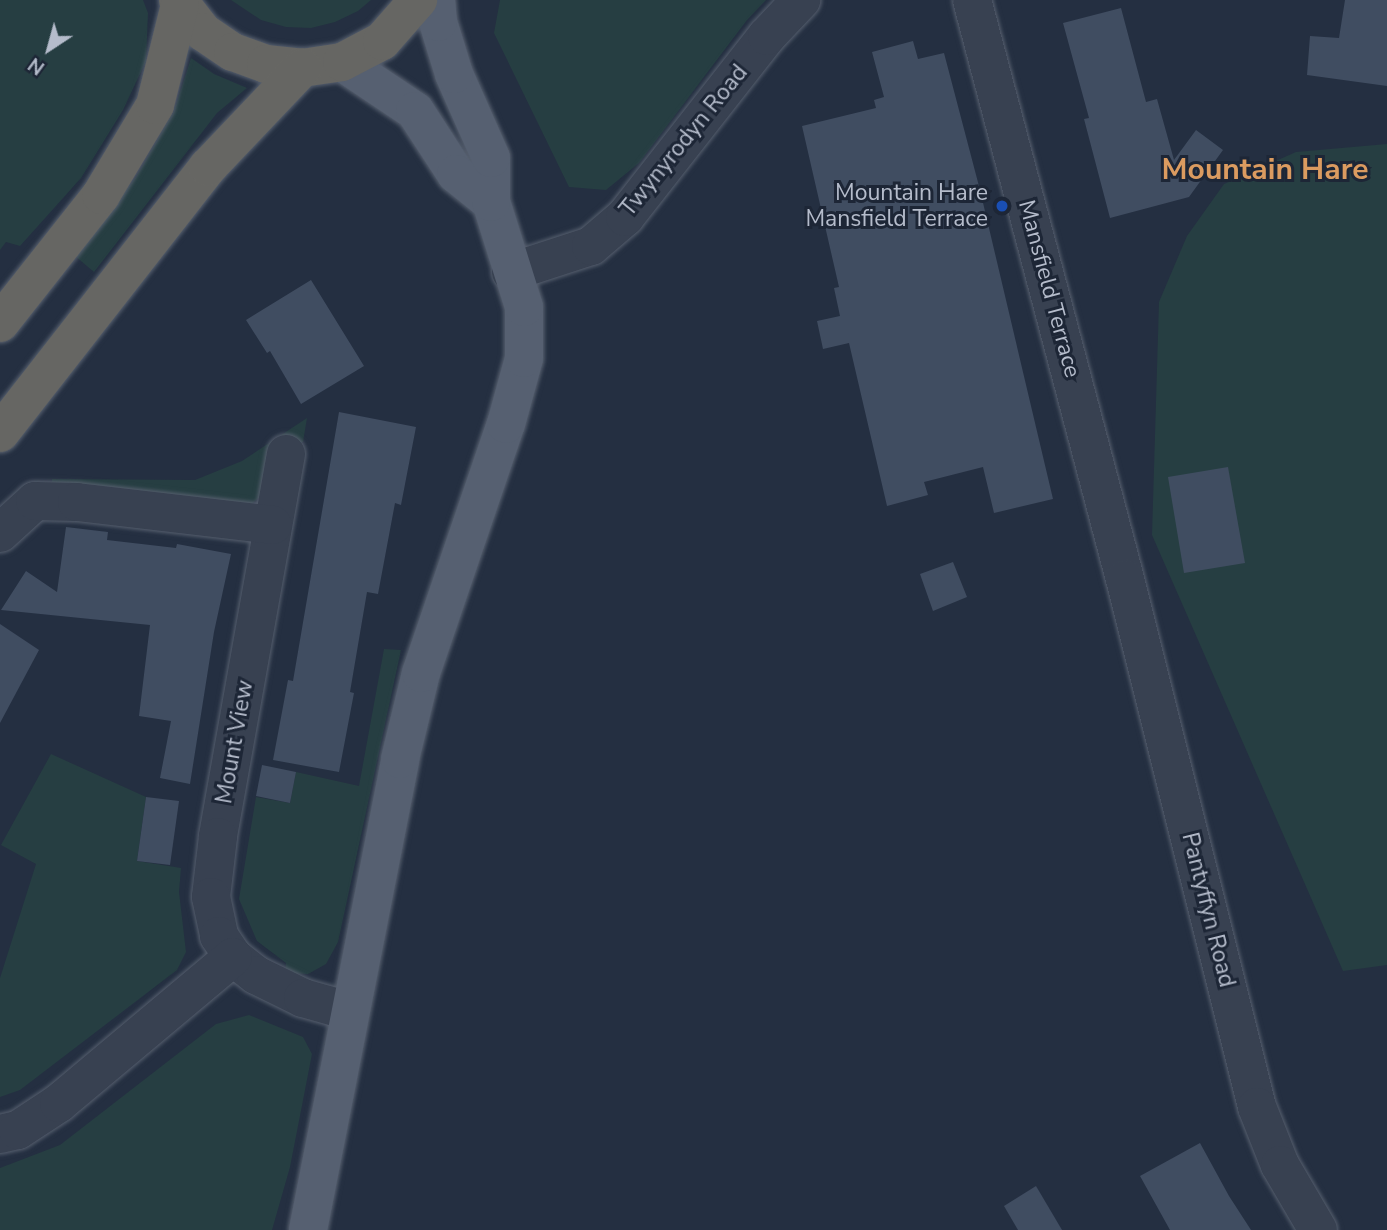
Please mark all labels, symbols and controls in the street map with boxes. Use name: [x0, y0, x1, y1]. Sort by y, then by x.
north arrow: [14, 14, 84, 84]
text: N: [23, 51, 50, 81]
street label: Twynyrodyn Road: [614, 60, 754, 222]
district label: Mountain Hare: [1162, 152, 1368, 188]
place label: Mountain Hare Mansfield Terrace: [805, 179, 988, 233]
street label: Mansfield Terrace: [1012, 197, 1086, 381]
marker: Mountain Hare Mansfield Terrace: [994, 198, 1010, 214]
street label: Mount View: [211, 678, 259, 806]
street label: Pantyffyn Road: [1175, 830, 1241, 990]

